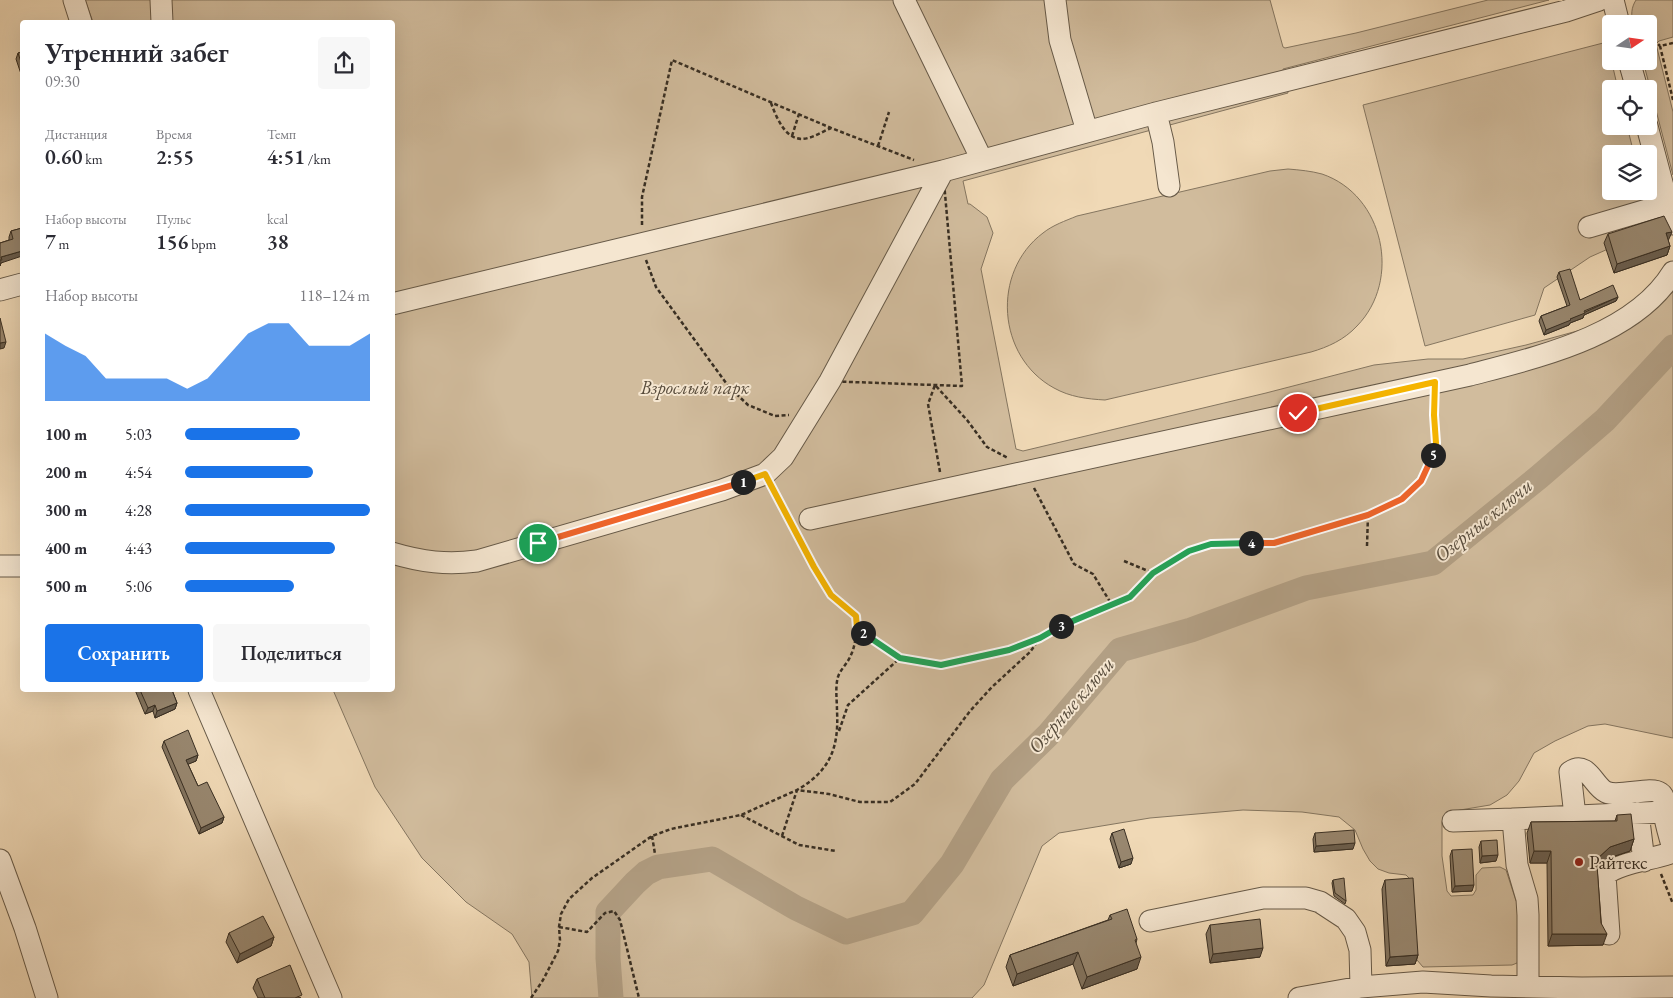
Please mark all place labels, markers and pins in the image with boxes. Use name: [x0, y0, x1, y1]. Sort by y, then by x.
pin: [1277, 392, 1319, 434]
pin: 5: [1420, 442, 1446, 468]
pin: 1: [730, 470, 756, 494]
pin: [517, 522, 559, 564]
pin: 4: [1238, 530, 1264, 556]
pin: 3: [1048, 614, 1074, 638]
pin: 2: [850, 620, 876, 646]
place label: Райтекс: [1589, 850, 1648, 875]
marker: Райтекс: [1573, 856, 1585, 868]

